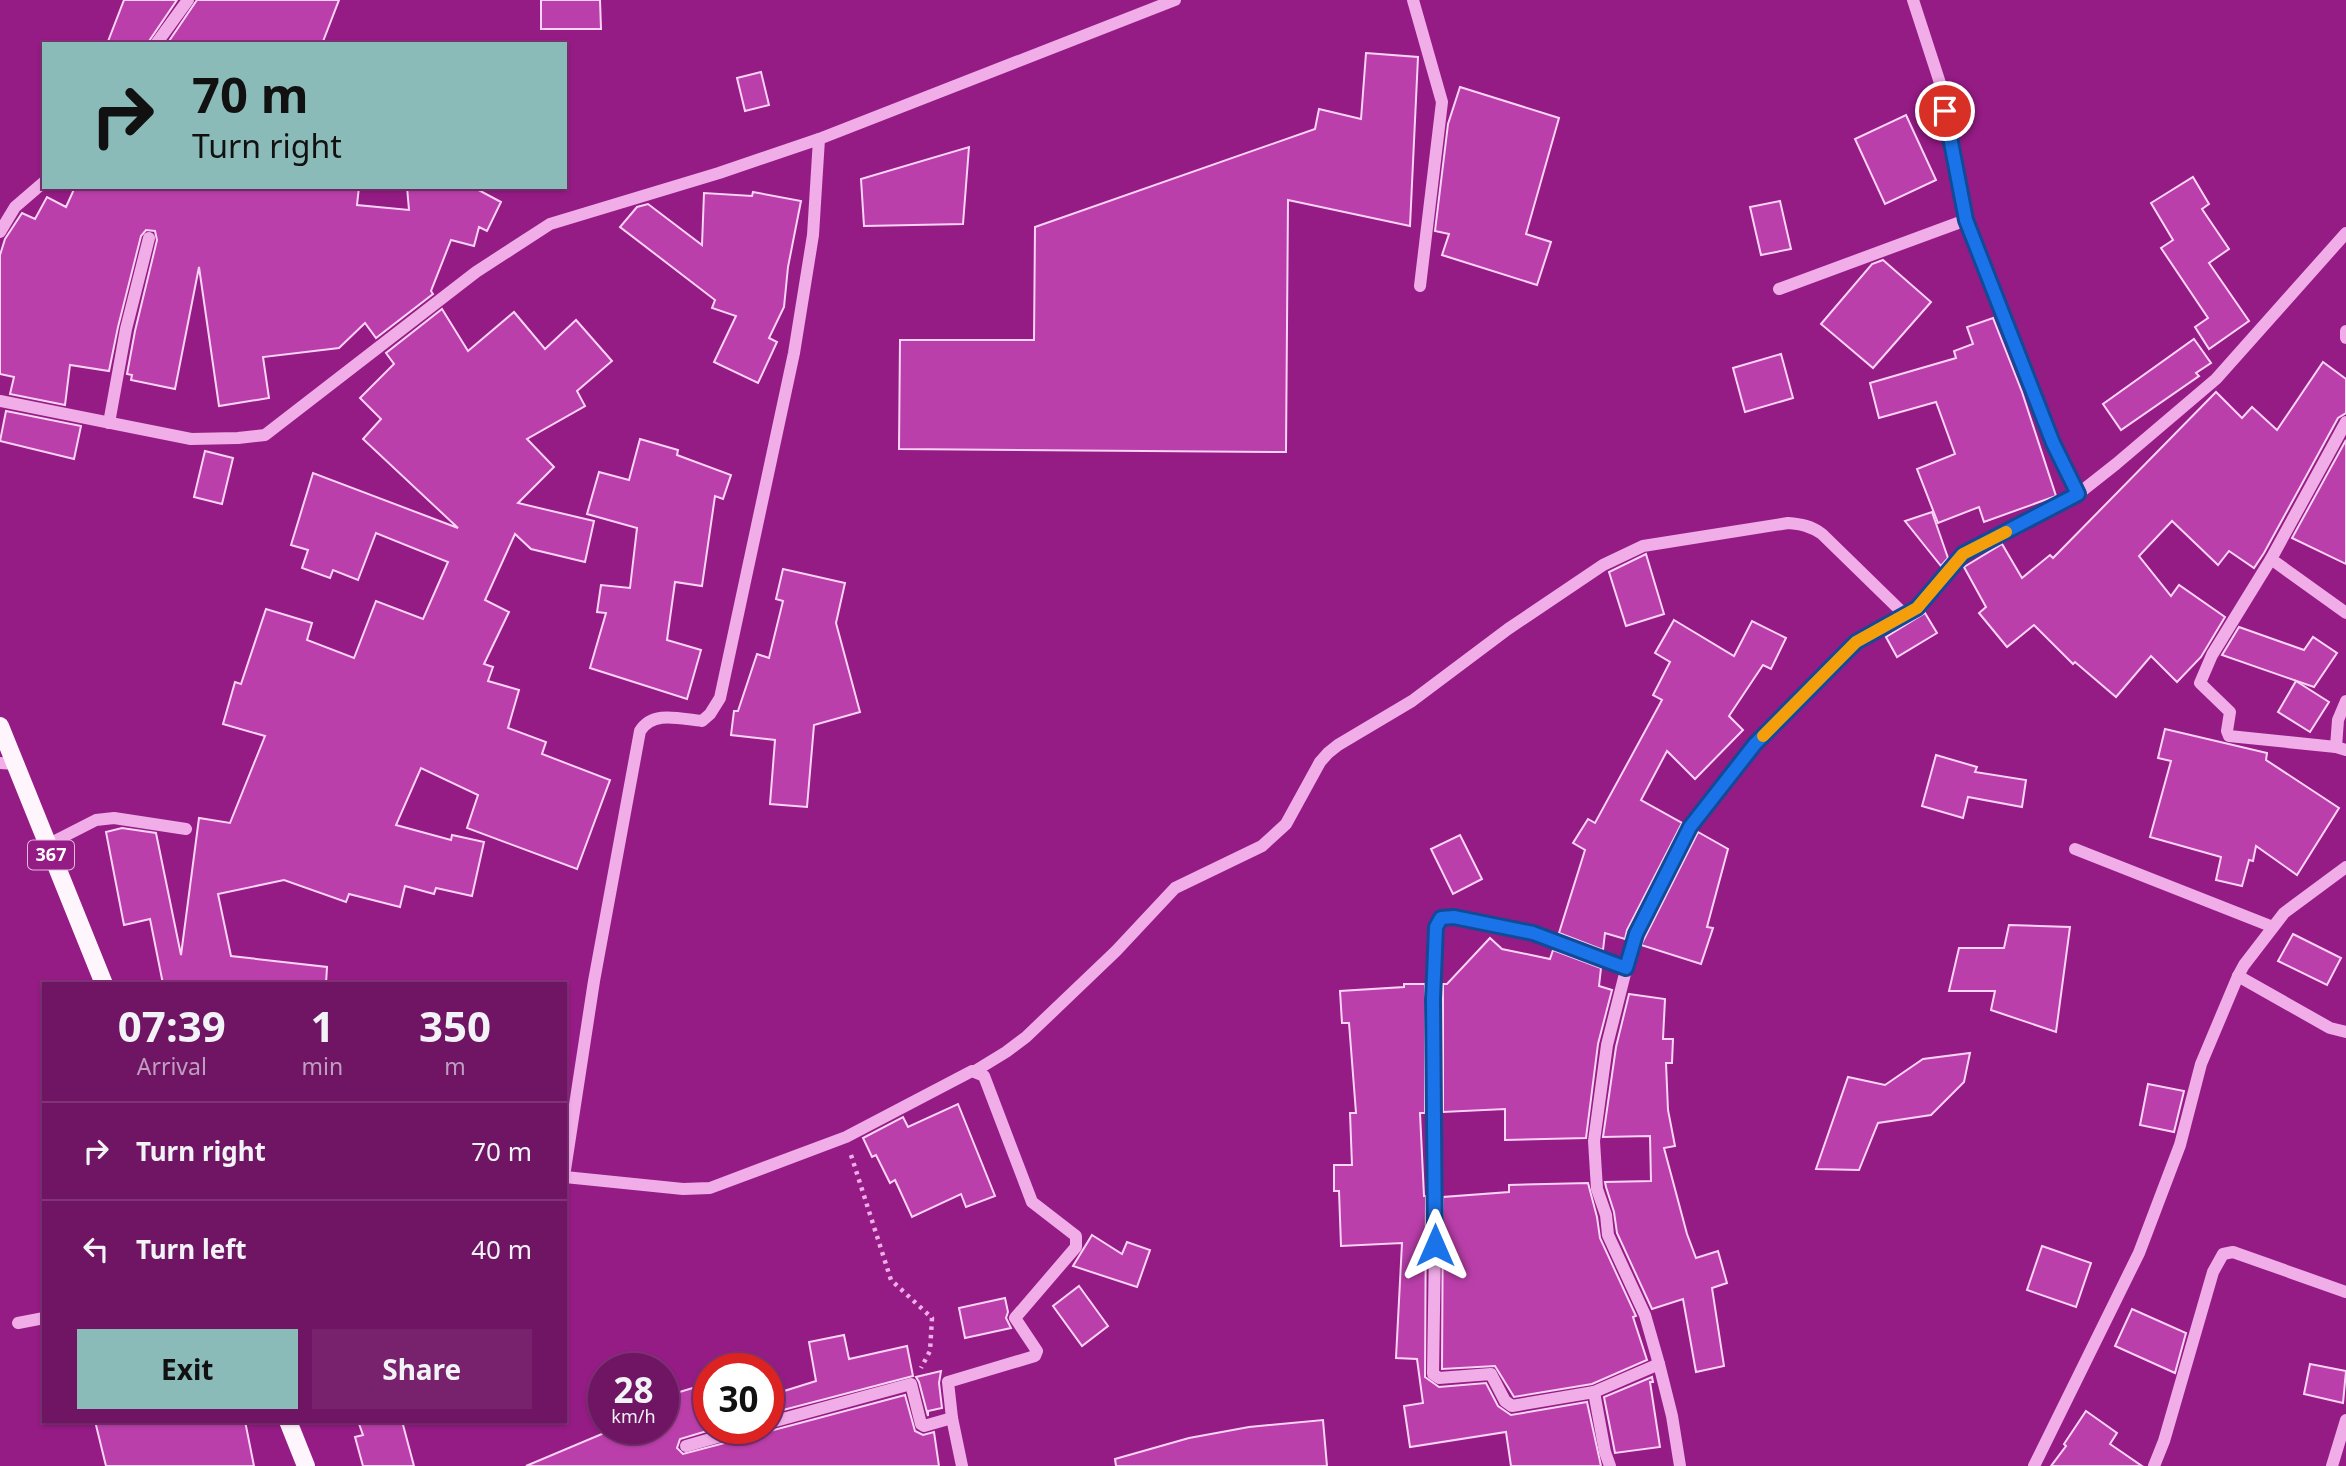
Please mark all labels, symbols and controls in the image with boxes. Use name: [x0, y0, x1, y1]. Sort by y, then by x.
text: 70 m: [192, 61, 309, 127]
icon: right: [77, 70, 168, 161]
pin: [1915, 81, 1975, 141]
icon: arrive: [1926, 92, 1964, 130]
text: Turn right: [192, 124, 342, 167]
road number: 367: [28, 840, 74, 870]
text: 07:39: [118, 997, 226, 1054]
text: 1: [310, 997, 334, 1054]
text: 350: [419, 997, 491, 1054]
text: Arrival: [137, 1050, 207, 1082]
text: min: [302, 1050, 343, 1082]
text: m: [444, 1050, 466, 1082]
icon: right: [77, 1132, 115, 1170]
text: Turn right: [136, 1133, 266, 1169]
text: 70 m: [471, 1133, 532, 1169]
position arrow: [1398, 1208, 1472, 1282]
icon: left: [77, 1230, 115, 1268]
text: Turn left: [136, 1231, 247, 1267]
text: 40 m: [471, 1231, 532, 1267]
button: Exit: [77, 1329, 298, 1409]
button: Share: [312, 1329, 532, 1409]
speed limit sign: 30: [693, 1353, 784, 1444]
text: 28: [613, 1366, 654, 1413]
text: km/h: [611, 1404, 656, 1428]

